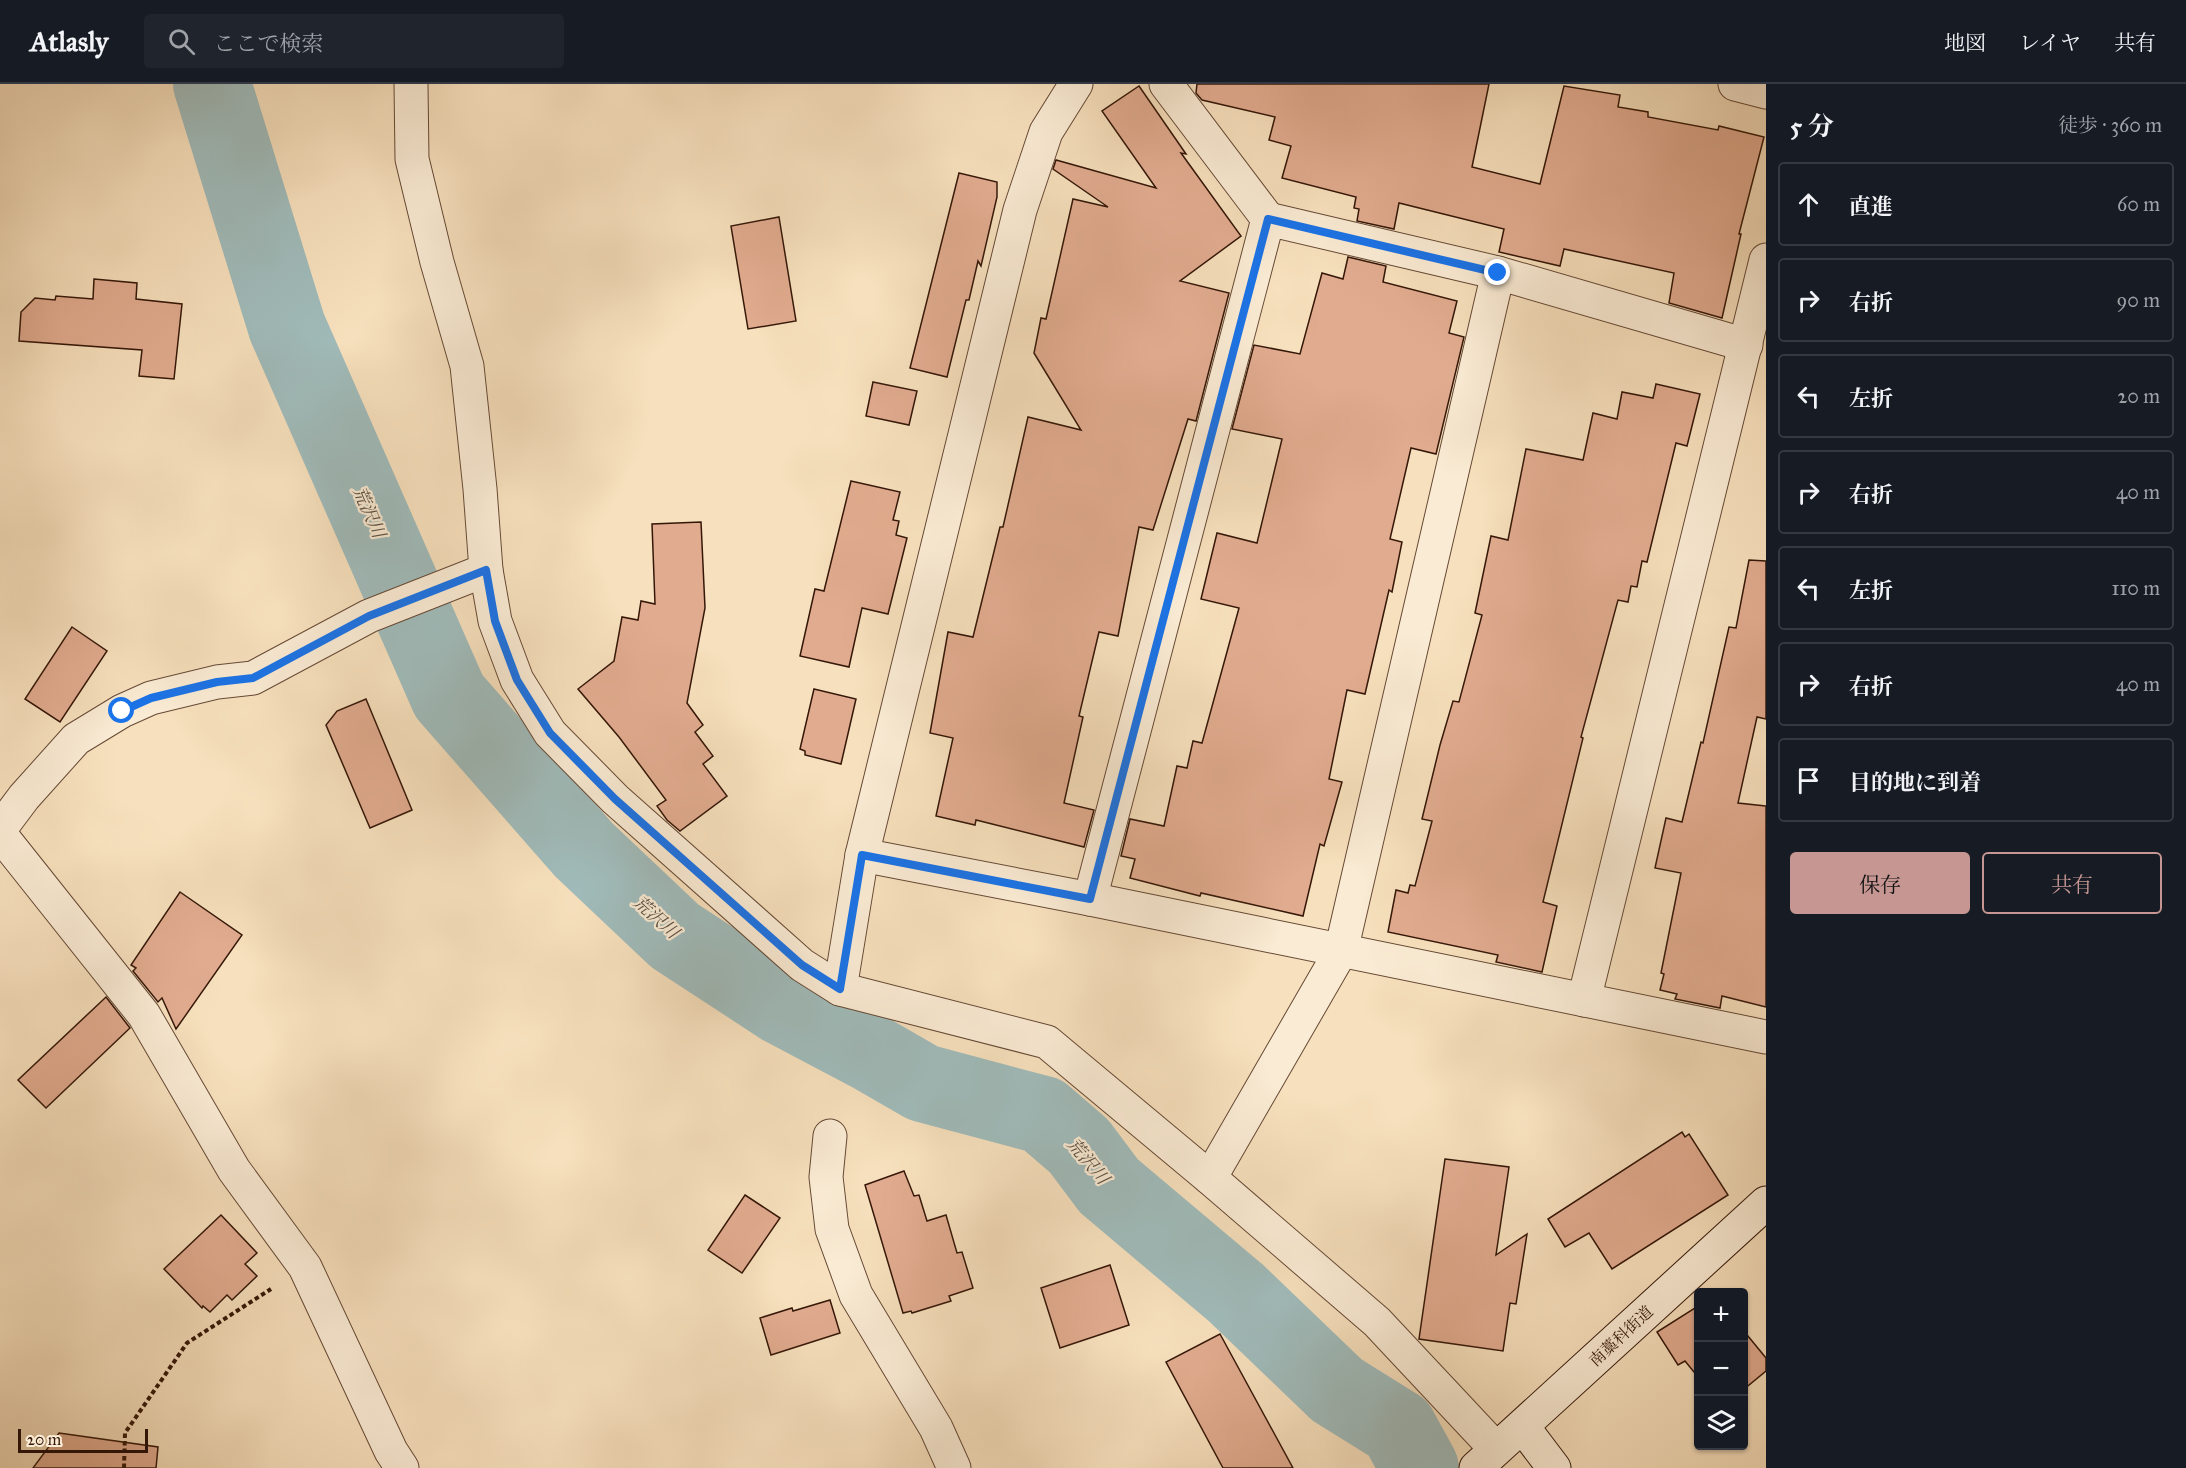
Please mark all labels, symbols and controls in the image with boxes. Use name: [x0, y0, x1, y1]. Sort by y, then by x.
search box: [144, 14, 564, 68]
text: Atlasly: [30, 24, 108, 59]
icon: search: [165, 25, 198, 58]
text: ここで検索: [213, 30, 323, 57]
text: 地図: [1944, 30, 1986, 56]
text: レイヤ: [2019, 30, 2081, 56]
text: 共有: [2114, 30, 2156, 56]
text: 5 分: [1790, 110, 1834, 142]
text: 徒歩 · 360 m: [2058, 113, 2162, 137]
icon: ahead: [1792, 188, 1825, 221]
text: 60 m: [2117, 192, 2160, 216]
text: 直進: [1849, 193, 1893, 220]
route end: [1484, 259, 1510, 285]
icon: right: [1792, 284, 1825, 317]
text: 90 m: [2117, 288, 2160, 312]
text: 右折: [1849, 289, 1893, 316]
icon: left: [1792, 380, 1825, 413]
text: 20 m: [2117, 384, 2160, 408]
text: 左折: [1849, 385, 1893, 412]
icon: right: [1792, 476, 1825, 509]
text: 40 m: [2116, 480, 2160, 504]
text: 右折: [1849, 481, 1893, 508]
water label: 荒沢川: [348, 483, 391, 543]
icon: left: [1792, 572, 1825, 605]
text: 110 m: [2112, 576, 2160, 600]
text: 左折: [1849, 577, 1893, 604]
icon: right: [1792, 668, 1825, 701]
text: 40 m: [2116, 672, 2160, 696]
text: 右折: [1849, 673, 1893, 700]
route start: [108, 697, 134, 723]
icon: arrive: [1792, 764, 1825, 797]
text: 目的地に到着: [1849, 769, 1981, 796]
button: 保存: [1790, 852, 1970, 914]
button: 共有: [1982, 852, 2162, 914]
water label: 荒沢川: [629, 891, 685, 945]
water label: 荒沢川: [1062, 1133, 1115, 1190]
map controls: [1694, 1288, 1748, 1450]
button: +: [1694, 1288, 1748, 1342]
street label: 南藁科街道: [1585, 1302, 1657, 1370]
button: −: [1694, 1342, 1748, 1396]
button: layers: [1694, 1396, 1748, 1450]
scale bar: [18, 1426, 148, 1454]
text: 20 m: [27, 1430, 61, 1449]

